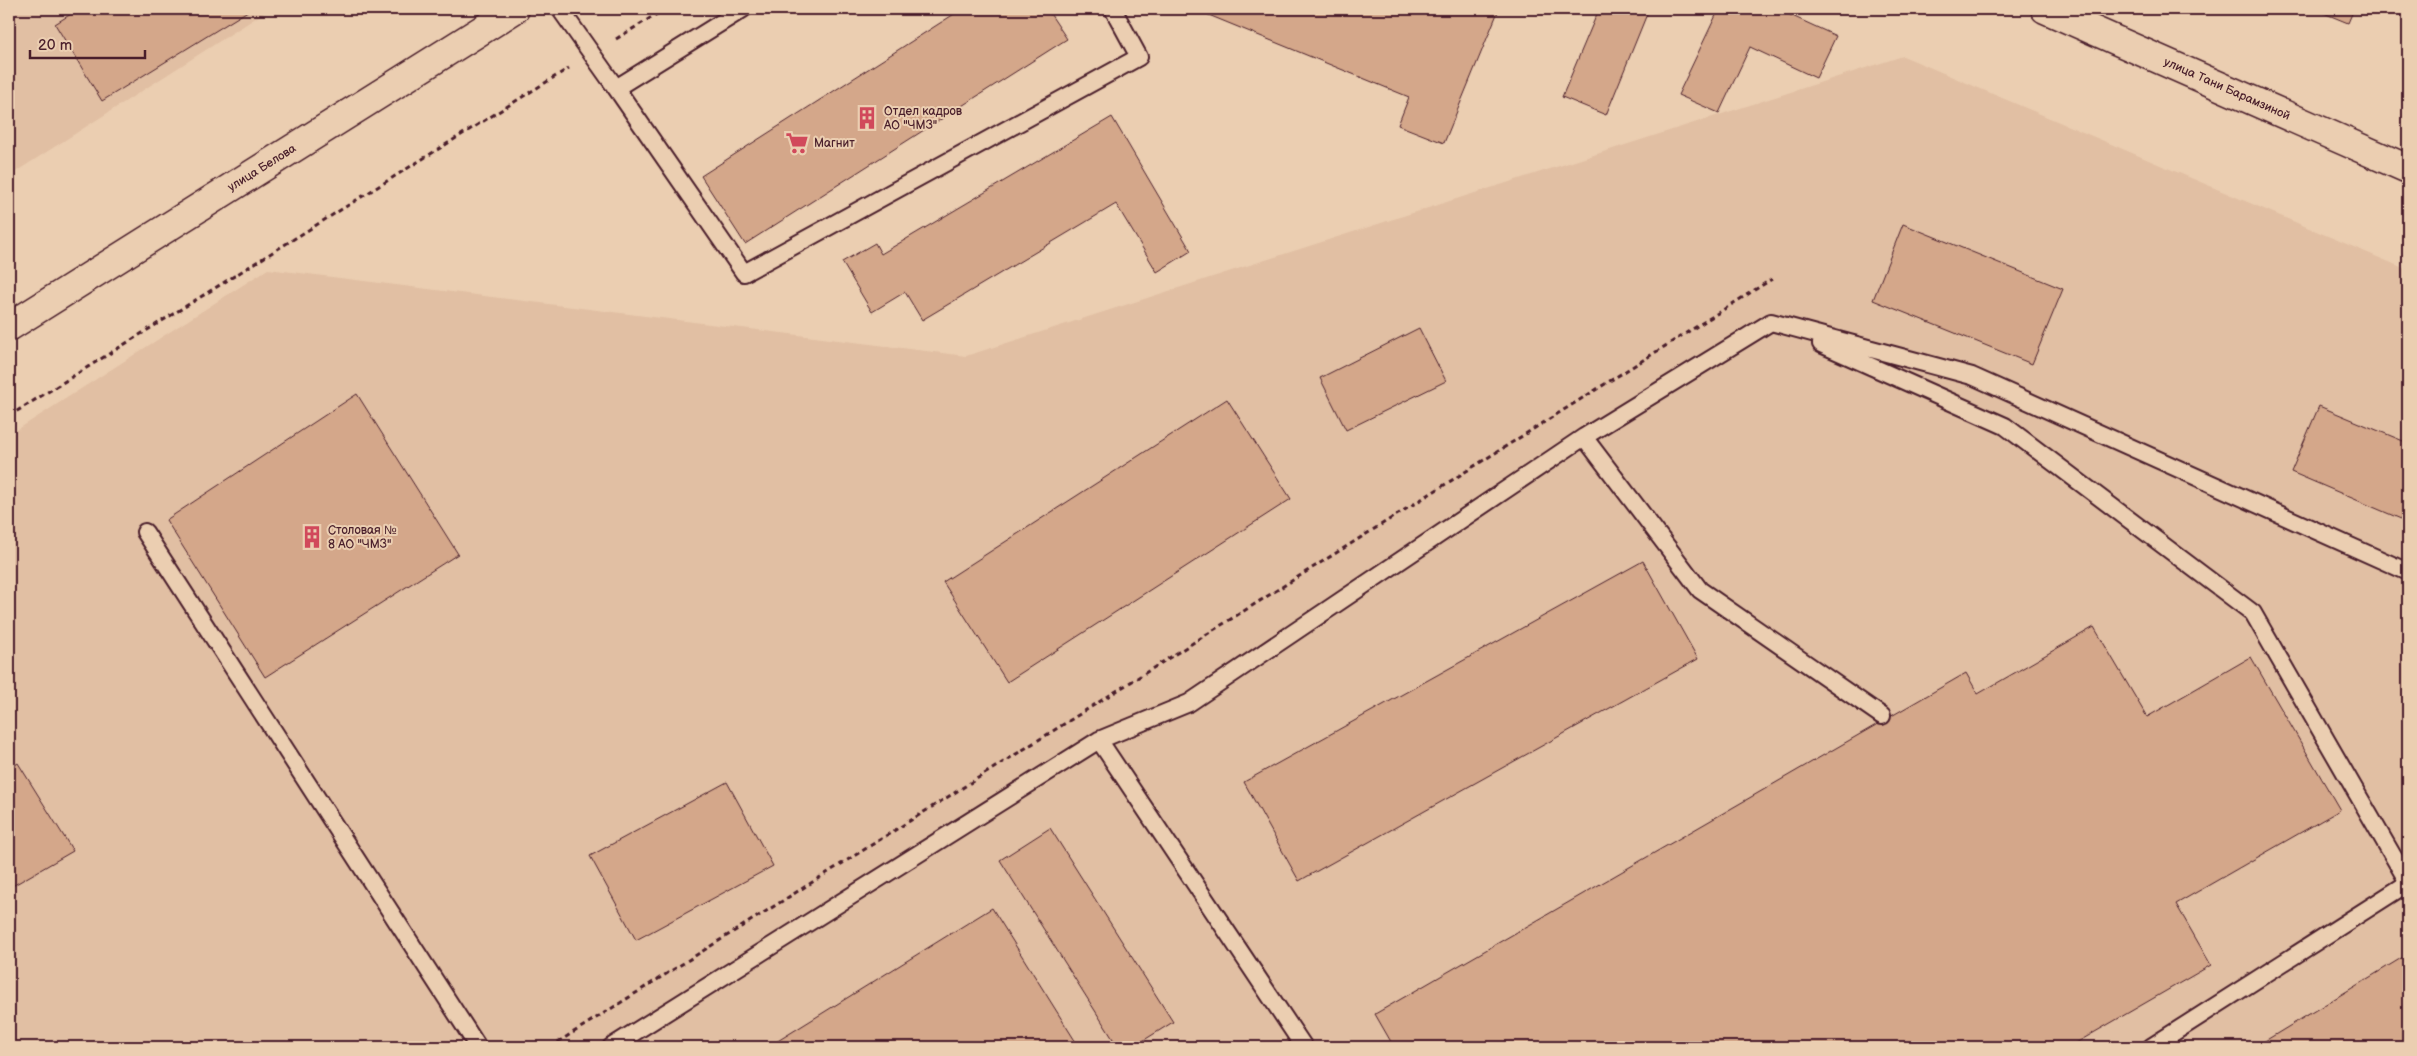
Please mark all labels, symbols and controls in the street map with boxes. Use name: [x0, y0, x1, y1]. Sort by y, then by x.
scale bar: [30, 28, 145, 60]
text: 20 m: [38, 36, 72, 55]
street label: улица Тани Барамзиной: [2161, 54, 2293, 124]
place label: Отдел кадров АО "ЧМЗ": [883, 104, 963, 133]
building icon: Отдел кадров АО "ЧМЗ": [854, 105, 880, 131]
supermarket icon: Магнит: [784, 130, 810, 156]
place label: Магнит: [814, 136, 855, 151]
street label: улица Белова: [225, 141, 299, 195]
place label: Столовая № 8 АО "ЧМЗ": [328, 523, 397, 552]
building icon: Столовая № 8 АО "ЧМЗ": [299, 524, 325, 550]

